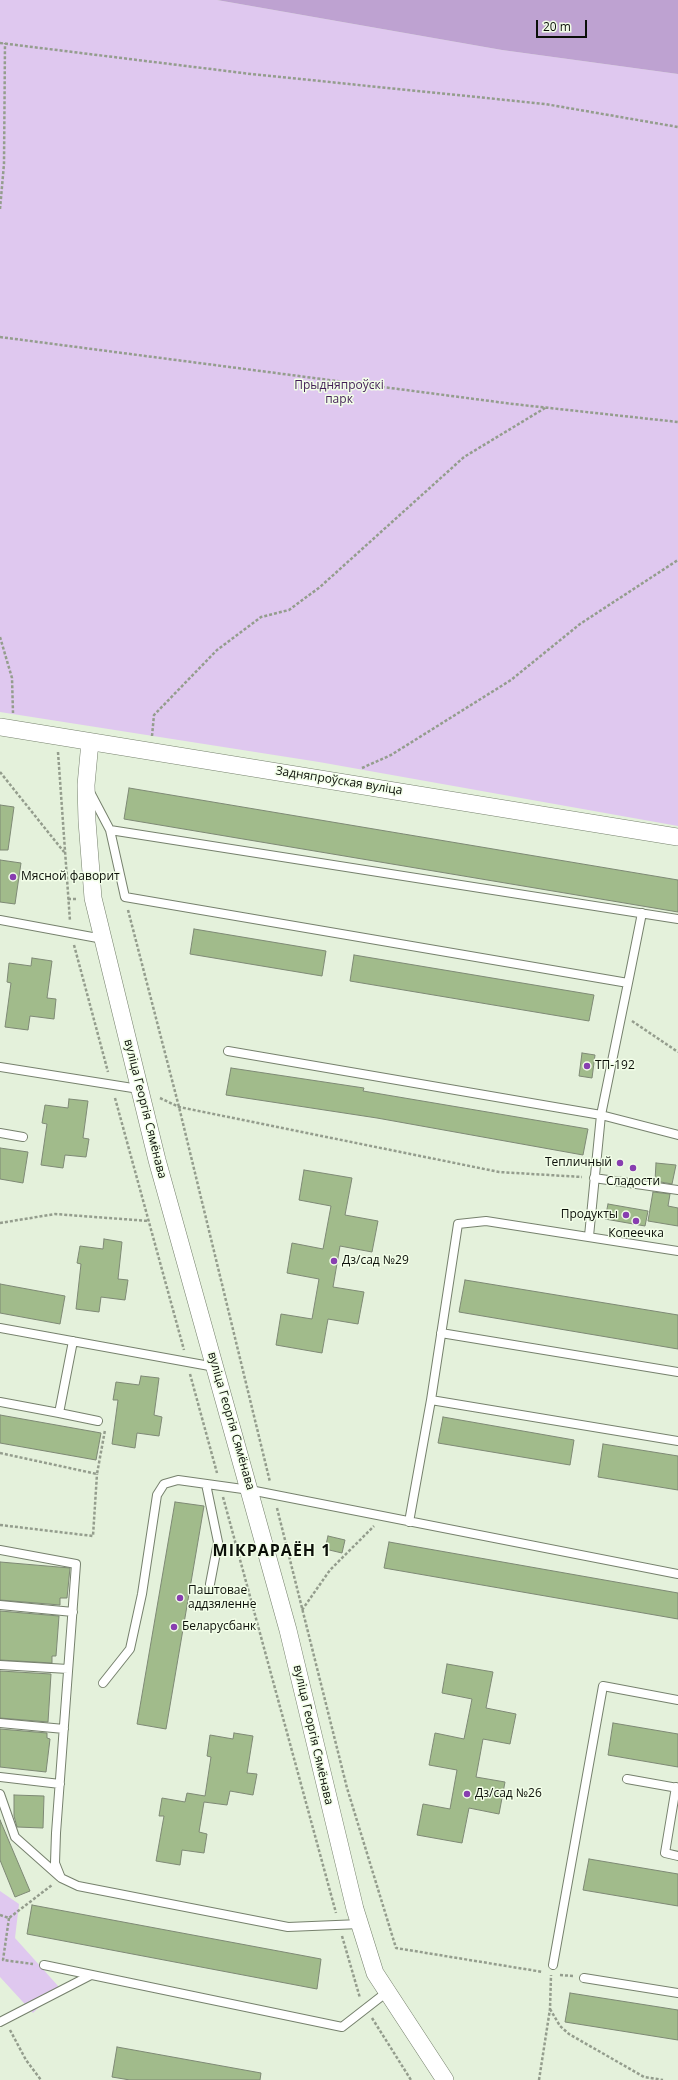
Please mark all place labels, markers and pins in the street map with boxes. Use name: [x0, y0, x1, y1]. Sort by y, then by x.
place label: Мясной фаворит: [21, 870, 120, 884]
marker: Мясной фаворит: [8, 872, 18, 882]
place label: ТП-192: [595, 1059, 635, 1073]
marker: ТП-192: [582, 1061, 592, 1071]
place label: Тепличный: [545, 1156, 612, 1170]
marker: Тепличный: [615, 1158, 625, 1168]
marker: Сладости: [628, 1163, 638, 1173]
place label: Сладости: [606, 1175, 660, 1189]
place label: Продукты: [561, 1208, 618, 1222]
marker: Продукты: [621, 1210, 631, 1220]
marker: Копеечка: [631, 1216, 641, 1226]
place label: Копеечка: [608, 1227, 664, 1241]
place label: Дз/сад №29: [342, 1254, 409, 1268]
marker: Дз/сад №29: [329, 1256, 339, 1266]
place label: Паштовае аддзяленне: [188, 1584, 256, 1612]
marker: Паштовае аддзяленне: [175, 1593, 185, 1603]
place label: Беларусбанк: [182, 1620, 256, 1634]
marker: Беларусбанк: [169, 1622, 179, 1632]
place label: Дз/сад №26: [475, 1787, 542, 1801]
marker: Дз/сад №26: [462, 1789, 472, 1799]

